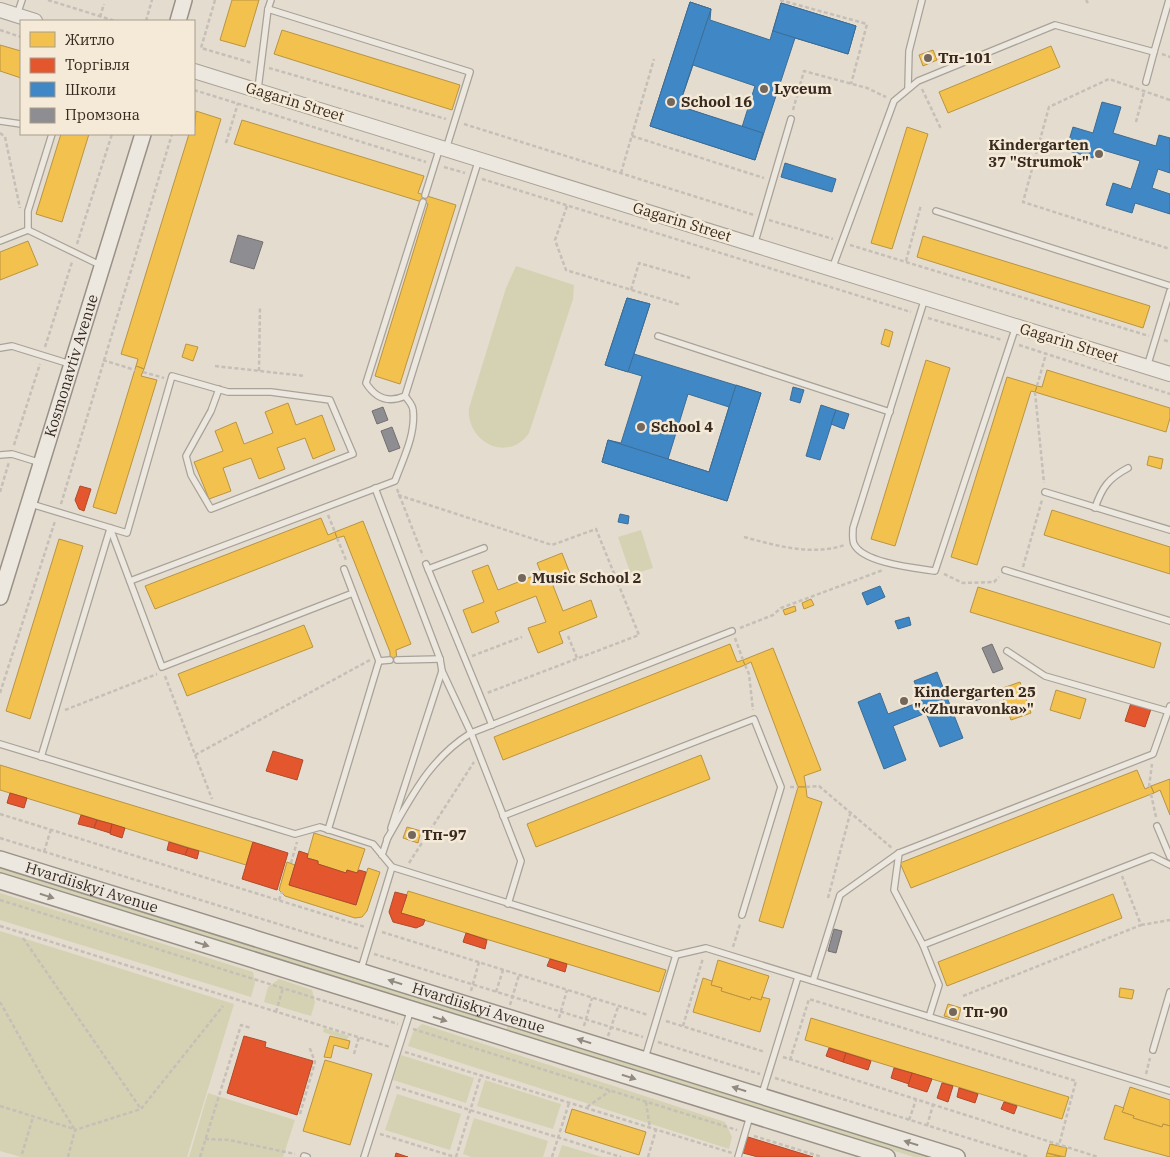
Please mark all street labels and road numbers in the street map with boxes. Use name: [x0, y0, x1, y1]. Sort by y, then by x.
street label: Gagarin Street: [244, 78, 347, 126]
street label: Gagarin Street: [631, 198, 734, 246]
street label: Kosmonavtiv Avenue: [40, 292, 102, 439]
street label: Gagarin Street: [1018, 319, 1121, 367]
street label: Hvardiiskyi Avenue: [23, 857, 161, 917]
street label: Hvardiiskyi Avenue: [410, 978, 547, 1037]

